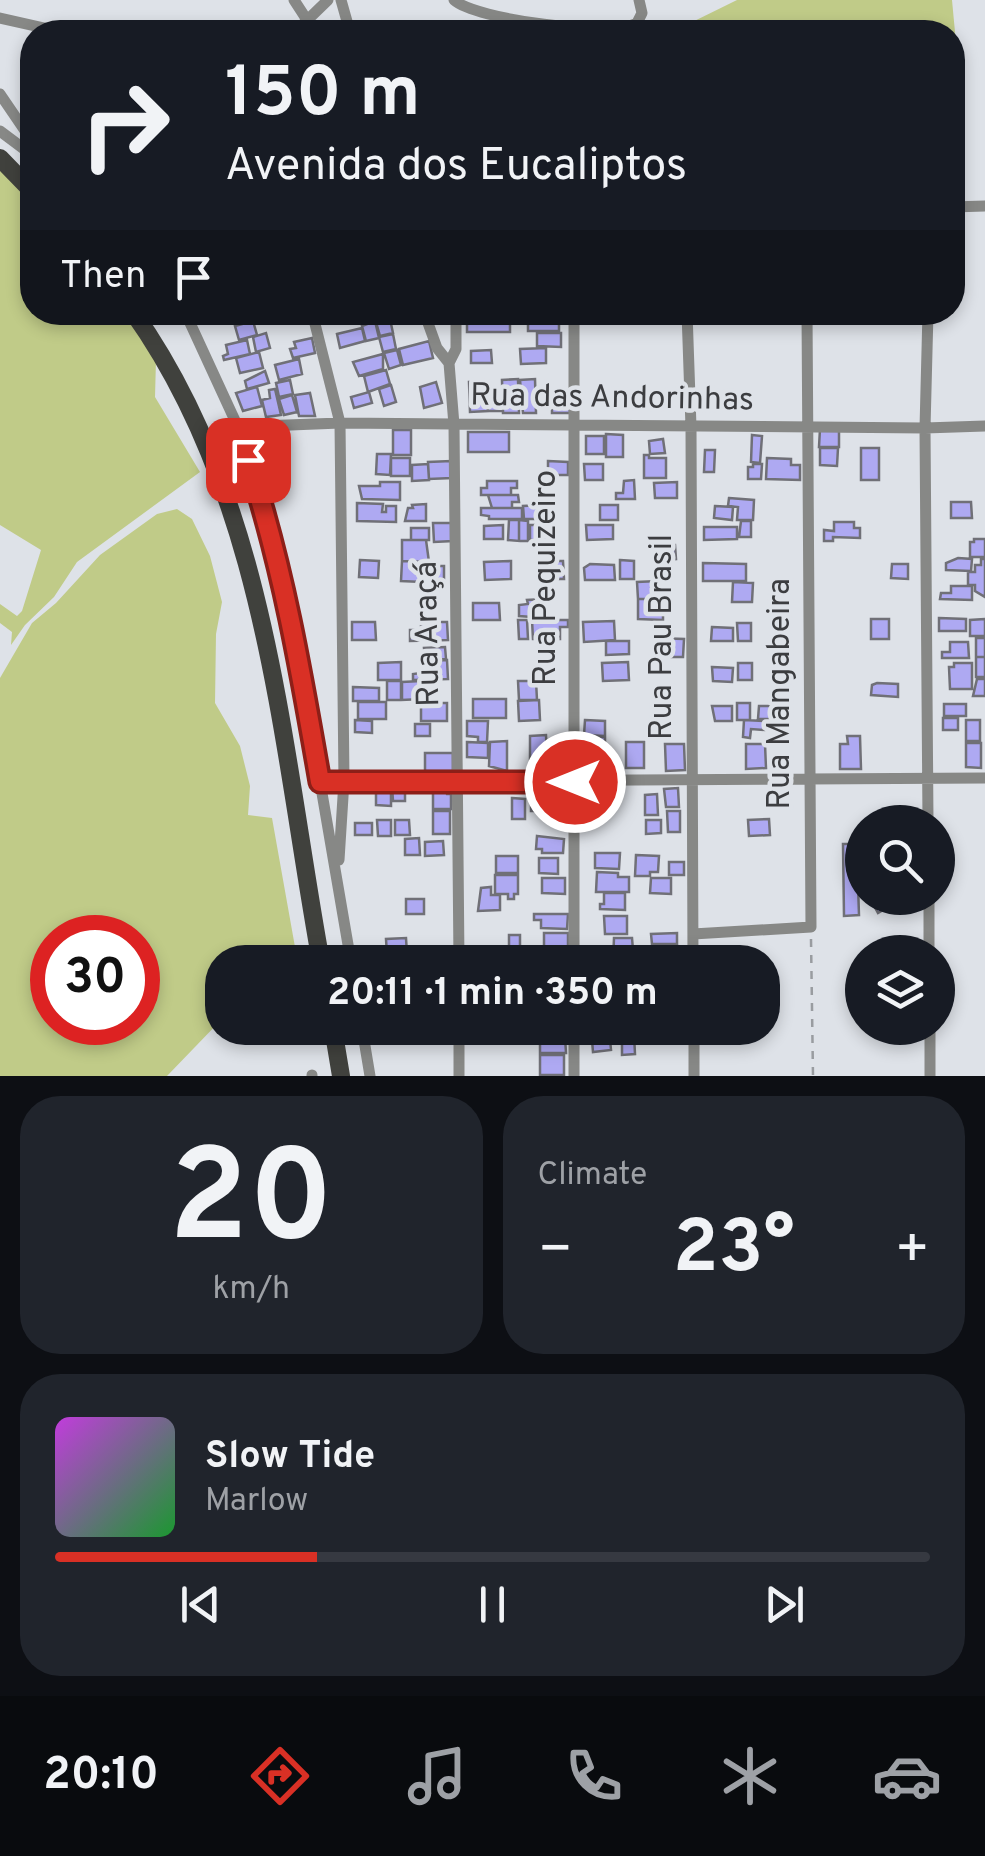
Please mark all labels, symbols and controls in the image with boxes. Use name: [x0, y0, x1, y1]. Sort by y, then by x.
text: 150 m: [225, 52, 420, 141]
icon: right: [60, 60, 190, 190]
text: Avenida dos Eucaliptos: [225, 139, 687, 196]
icon: arrive: [166, 250, 221, 305]
text: Then: [60, 253, 146, 302]
street label: Rua das Andorinhas: [470, 377, 754, 421]
pin: [206, 418, 291, 503]
icon: arrive: [221, 433, 276, 488]
street label: Rua Pequizeiro: [527, 470, 567, 686]
street label: Rua Pau Brasil: [643, 534, 683, 740]
street label: Rua Araçá: [408, 561, 450, 707]
street label: Rua Mangabeira: [761, 578, 801, 810]
position arrow: [523, 730, 627, 834]
map controls: [845, 805, 955, 1045]
button: search: [845, 805, 955, 915]
speed limit sign: 30: [30, 915, 160, 1045]
button: layers: [845, 935, 955, 1045]
text: 20:11 · 1 min · 350 m: [327, 970, 658, 1019]
text: 20: [169, 1122, 334, 1287]
text: Climate: [538, 1156, 647, 1196]
text: 23°: [673, 1204, 795, 1299]
text: −: [538, 1217, 573, 1287]
text: +: [895, 1217, 930, 1287]
text: km/h: [212, 1270, 290, 1310]
text: Slow Tide: [205, 1433, 375, 1482]
text: Marlow: [205, 1482, 308, 1522]
icon: previous: [173, 1577, 228, 1632]
icon: pause: [465, 1577, 520, 1632]
icon: next: [757, 1577, 812, 1632]
icon: directions: [245, 1741, 315, 1811]
icon: music: [402, 1741, 472, 1811]
icon: phone: [559, 1741, 629, 1811]
icon: climate: [715, 1741, 785, 1811]
icon: car: [872, 1741, 942, 1811]
text: 20:10: [43, 1748, 159, 1805]

